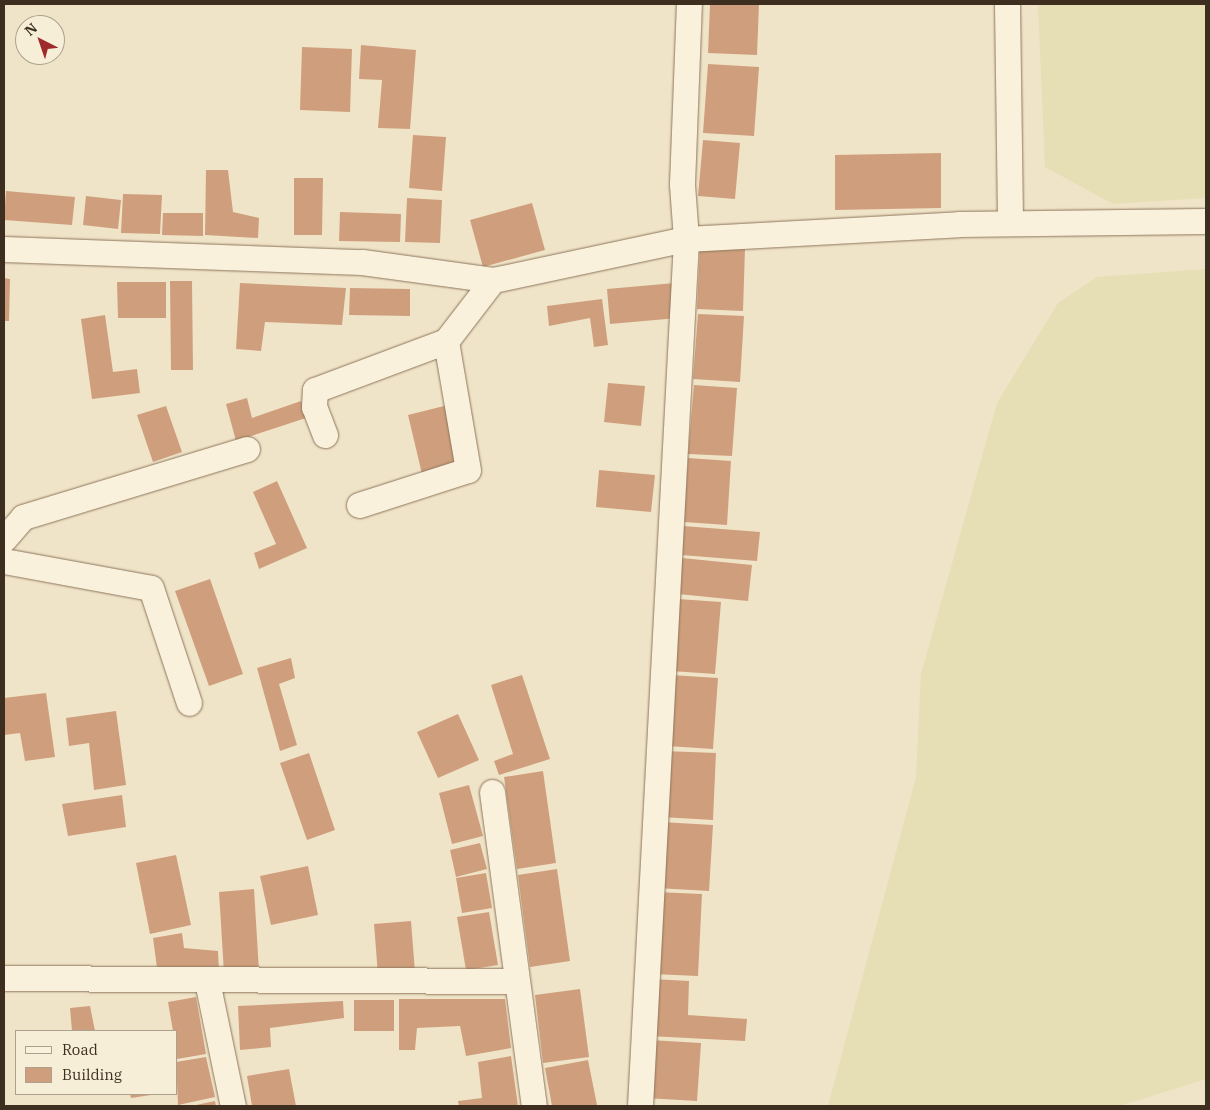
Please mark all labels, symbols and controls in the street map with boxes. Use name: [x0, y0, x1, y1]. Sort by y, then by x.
north arrow: [15, 15, 65, 65]
text: N: [21, 19, 41, 40]
legend: [15, 1030, 178, 1095]
text: Road: [62, 1040, 98, 1059]
text: Building: [62, 1065, 122, 1084]

